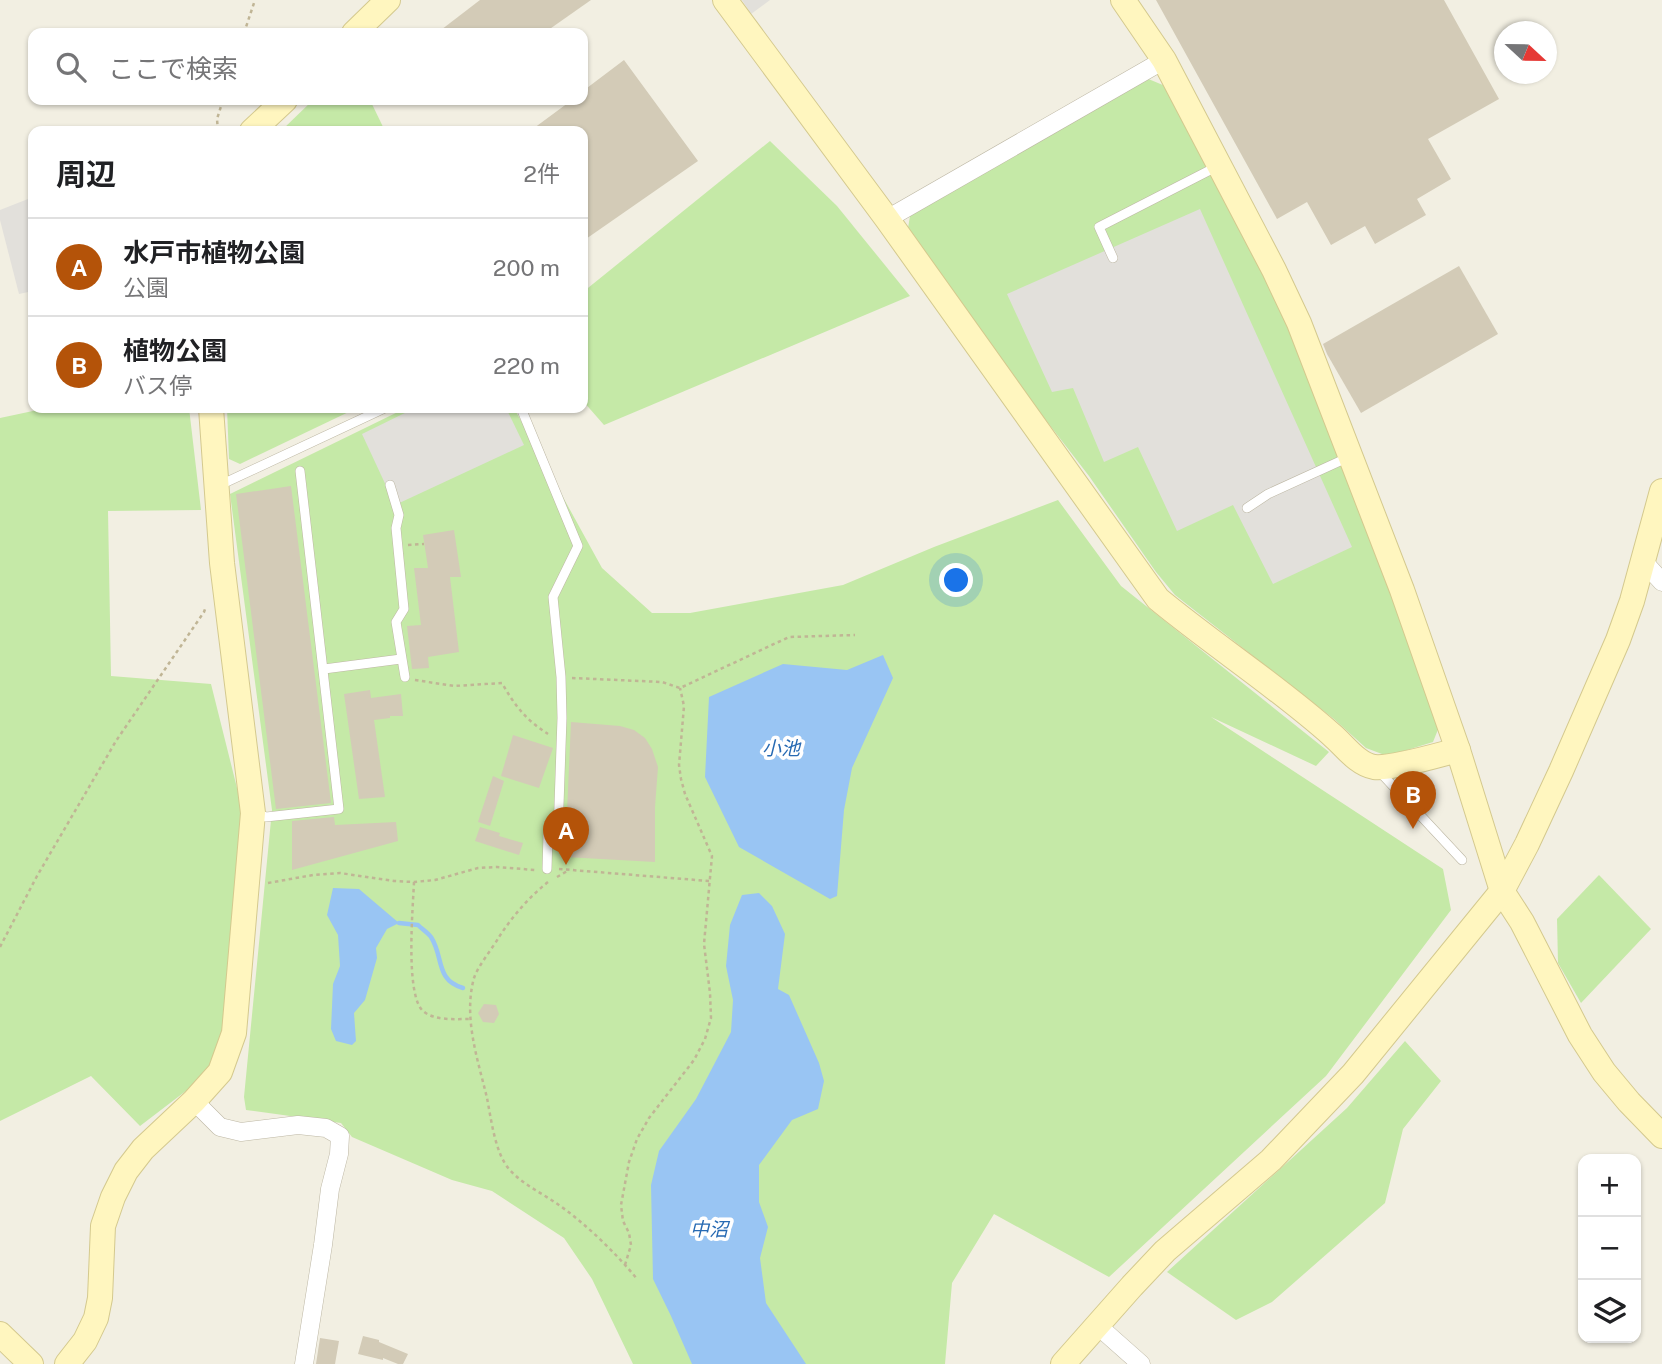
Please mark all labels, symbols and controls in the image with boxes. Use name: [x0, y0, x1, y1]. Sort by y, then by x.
north arrow: [1494, 21, 1557, 84]
search box: [28, 28, 588, 105]
icon: search: [52, 48, 90, 86]
text: ここで検索: [108, 53, 238, 84]
text: 周辺: [56, 156, 116, 192]
text: 2件: [523, 160, 560, 187]
text: 水戸市植物公園: [123, 237, 305, 268]
text: A: [71, 254, 87, 281]
text: 200 m: [493, 254, 560, 281]
text: 公園: [123, 274, 169, 301]
text: 植物公園: [123, 335, 227, 366]
text: B: [71, 352, 87, 379]
text: 220 m: [493, 352, 560, 379]
text: バス停: [123, 372, 192, 399]
your location: [939, 563, 973, 597]
water label: 小池: [762, 737, 802, 759]
pin: B: [1390, 771, 1436, 829]
pin: A: [543, 807, 589, 865]
map controls: [1578, 1154, 1641, 1343]
button: +: [1578, 1154, 1641, 1217]
button: −: [1578, 1217, 1641, 1280]
water label: 中沼: [690, 1218, 731, 1240]
button: layers: [1578, 1280, 1641, 1343]

